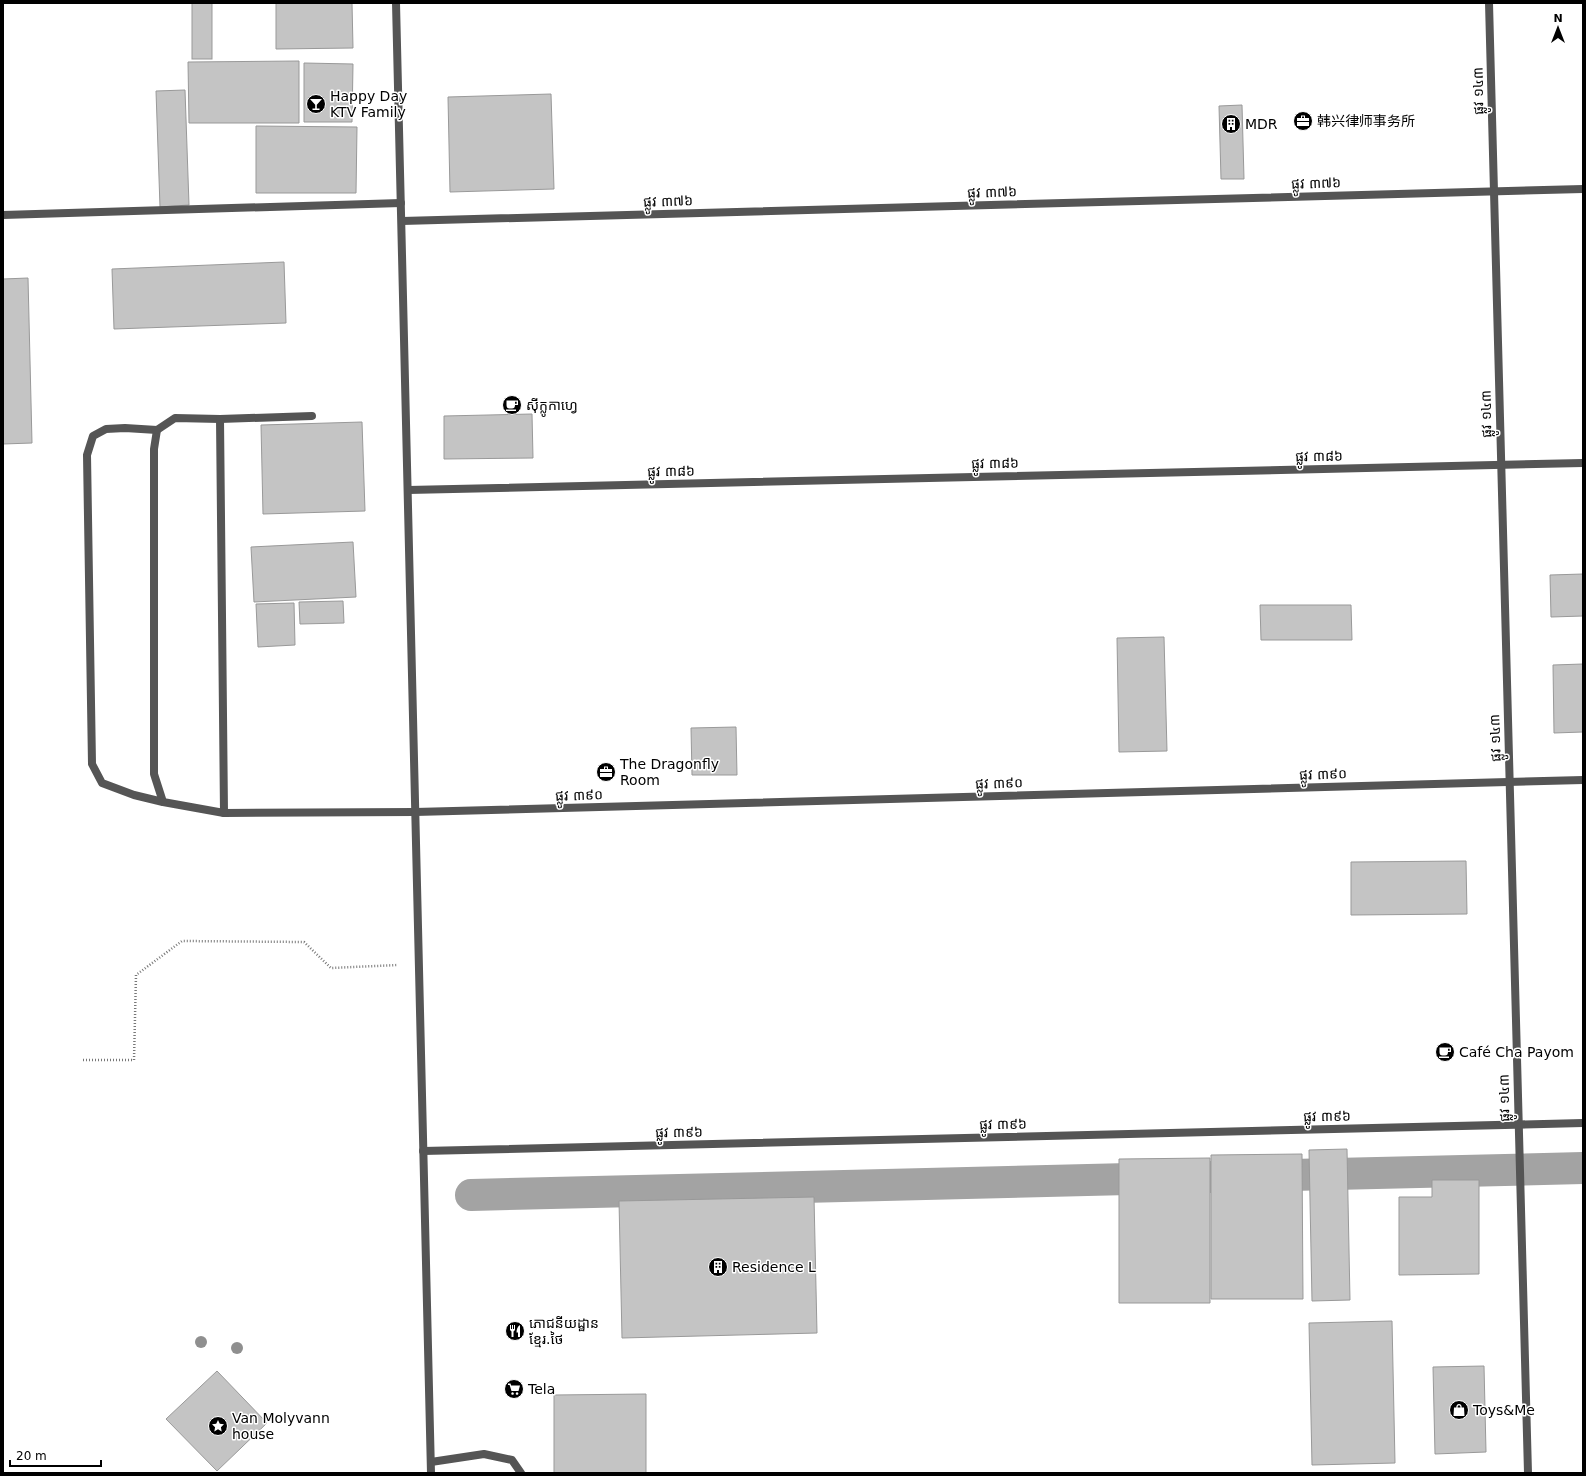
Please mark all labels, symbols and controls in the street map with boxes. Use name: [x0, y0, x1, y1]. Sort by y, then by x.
north arrow: [1538, 8, 1578, 48]
text: N: [1553, 12, 1563, 25]
street label: ផ្លូវ ១៤៣: [1470, 67, 1491, 115]
place label: Happy Day KTV Family: [330, 88, 407, 120]
bar icon: Happy Day KTV Family: [305, 93, 327, 115]
office icon: 韩兴律师事务所: [1292, 110, 1314, 132]
building icon: MDR: [1220, 113, 1242, 135]
place label: 韩兴律师事务所: [1317, 113, 1415, 129]
place label: MDR: [1245, 116, 1278, 132]
street label: ផ្លូវ ៣៧៦: [1291, 174, 1341, 196]
street label: ផ្លូវ ៣៧៦: [967, 183, 1017, 205]
street label: ផ្លូវ ៣៧៦: [643, 192, 693, 214]
street label: ផ្លូវ ១៤៣: [1478, 390, 1499, 438]
cafe icon: ស៊ីក្លូកាហ្វេ: [501, 394, 523, 416]
place label: ស៊ីក្លូកាហ្វេ: [526, 397, 578, 417]
street label: ផ្លូវ ៣៨៦: [1295, 448, 1343, 469]
street label: ផ្លូវ ៣៨៦: [971, 455, 1019, 476]
street label: ផ្លូវ ៣៨៦: [647, 463, 695, 484]
street label: ផ្លូវ ១៤៣: [1486, 714, 1508, 762]
place label: The Dragonfly Room: [619, 756, 719, 788]
office icon: The Dragonfly Room: [595, 761, 617, 783]
street label: ផ្លូវ ៣៩០: [1299, 765, 1347, 787]
street label: ផ្លូវ ៣៩០: [975, 774, 1023, 796]
street label: ផ្លូវ ៣៩០: [555, 786, 603, 808]
cafe icon: Café Cha Payom: [1434, 1041, 1456, 1063]
place label: Café Cha Payom: [1459, 1044, 1574, 1060]
street label: ផ្លូវ ១៤៣: [1496, 1074, 1517, 1122]
street label: ផ្លូវ ៣៩៦: [1303, 1108, 1351, 1129]
street label: ផ្លូវ ៣៩៦: [979, 1116, 1027, 1137]
street label: ផ្លូវ ៣៩៦: [655, 1124, 703, 1145]
building icon: Residence L: [707, 1256, 729, 1278]
place label: Residence L: [732, 1259, 816, 1275]
place label: ភោជនីយដ្ឋាន ខ្មែរ.ថៃ: [529, 1315, 599, 1348]
restaurant icon: ភោជនីយដ្ឋាន ខ្មែរ.ថៃ: [504, 1320, 526, 1342]
supermarket icon: Tela: [503, 1378, 525, 1400]
place label: Tela: [527, 1381, 555, 1397]
shop icon: Toys&Me: [1448, 1399, 1470, 1421]
place label: Toys&Me: [1472, 1402, 1535, 1418]
place label: Van Molyvann house: [232, 1410, 330, 1442]
place icon: Van Molyvann house: [207, 1415, 229, 1437]
scale bar: [10, 1442, 101, 1468]
text: 20 m: [16, 1449, 47, 1463]

